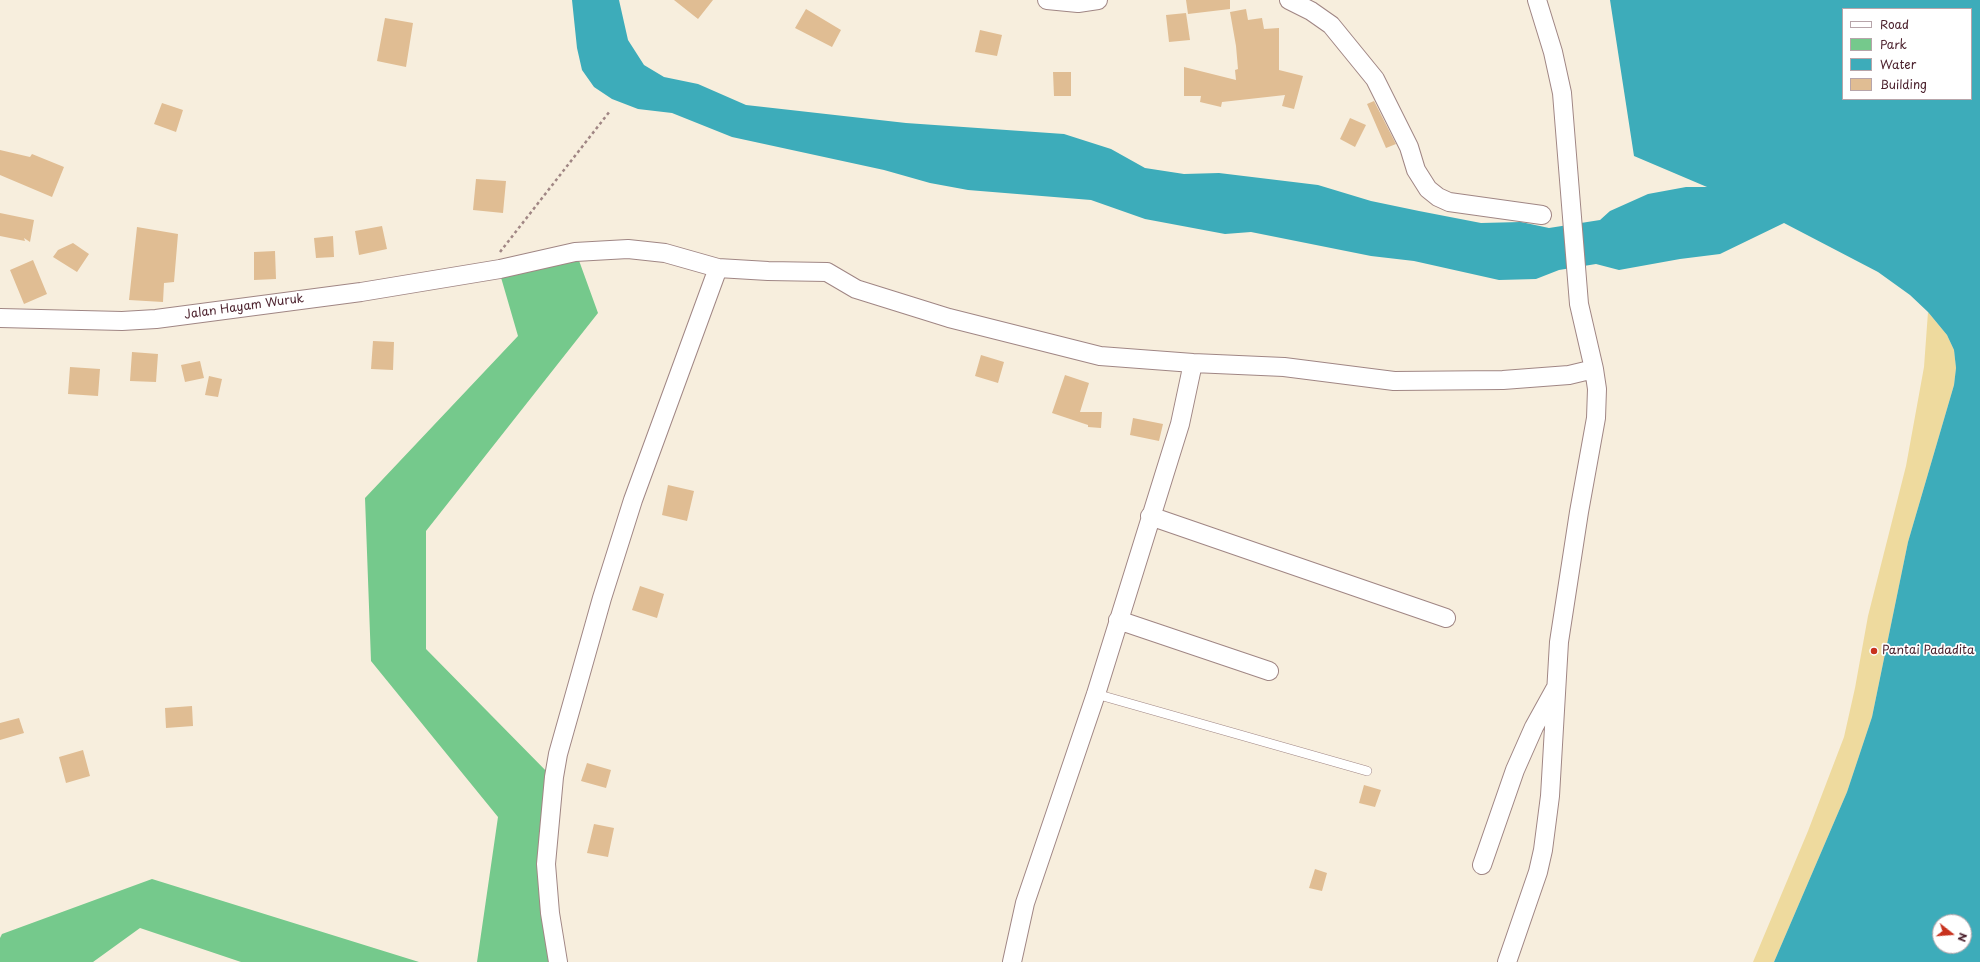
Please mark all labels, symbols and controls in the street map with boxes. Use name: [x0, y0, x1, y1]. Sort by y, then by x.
legend: [1842, 8, 1972, 100]
text: Road: [1880, 15, 1909, 33]
text: Park: [1880, 35, 1907, 53]
text: Water: [1880, 55, 1916, 73]
text: Building: [1880, 75, 1927, 93]
street label: Jalan Hayam Wuruk: [183, 291, 305, 323]
place label: Pantai Padadita: [1882, 644, 1974, 658]
marker: Pantai Padadita: [1869, 646, 1879, 656]
north arrow: [1932, 914, 1972, 954]
text: N: [1954, 931, 1972, 944]

